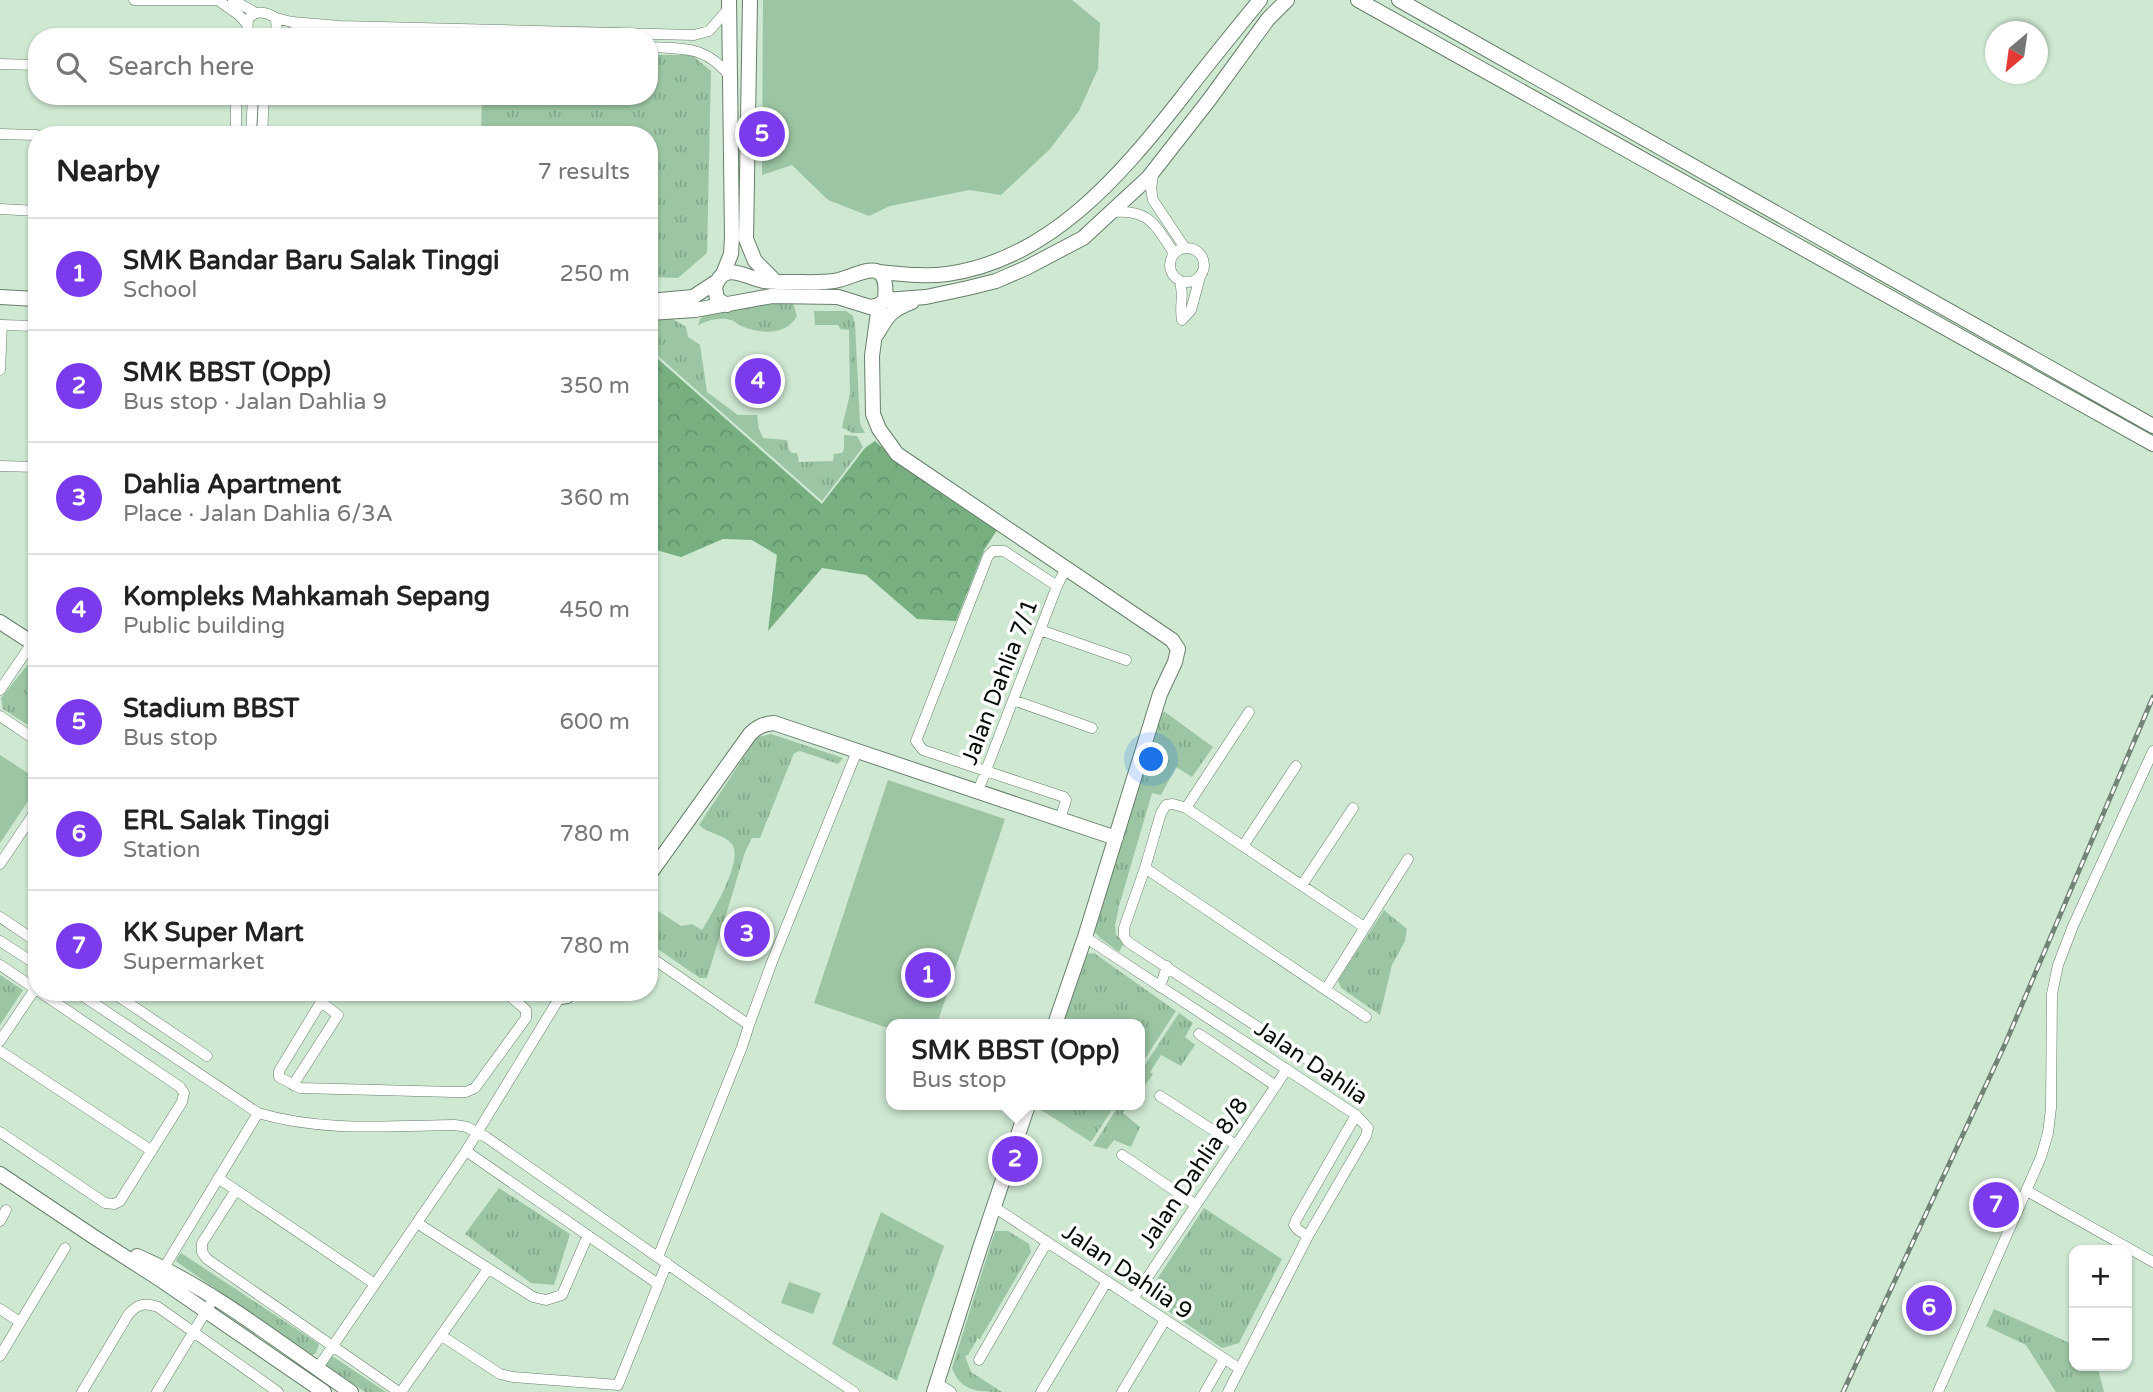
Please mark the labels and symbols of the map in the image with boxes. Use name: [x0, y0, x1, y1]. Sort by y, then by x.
north arrow: [1985, 21, 2048, 84]
pin: 5: [739, 108, 785, 160]
pin: 4: [735, 355, 781, 407]
street label: Jalan Dahlia 7/1: [956, 595, 1044, 769]
your location: [1134, 742, 1168, 776]
pin: 3: [724, 908, 770, 960]
pin: 1: [905, 949, 951, 1001]
street label: Jalan Dahlia: [1249, 1015, 1373, 1111]
street label: Jalan Dahlia 8/8: [1133, 1093, 1255, 1253]
pin: 2: [992, 1133, 1038, 1185]
pin: 7: [1973, 1179, 2019, 1231]
street label: Jalan Dahlia 9: [1057, 1218, 1197, 1326]
pin: 6: [1906, 1282, 1952, 1334]

